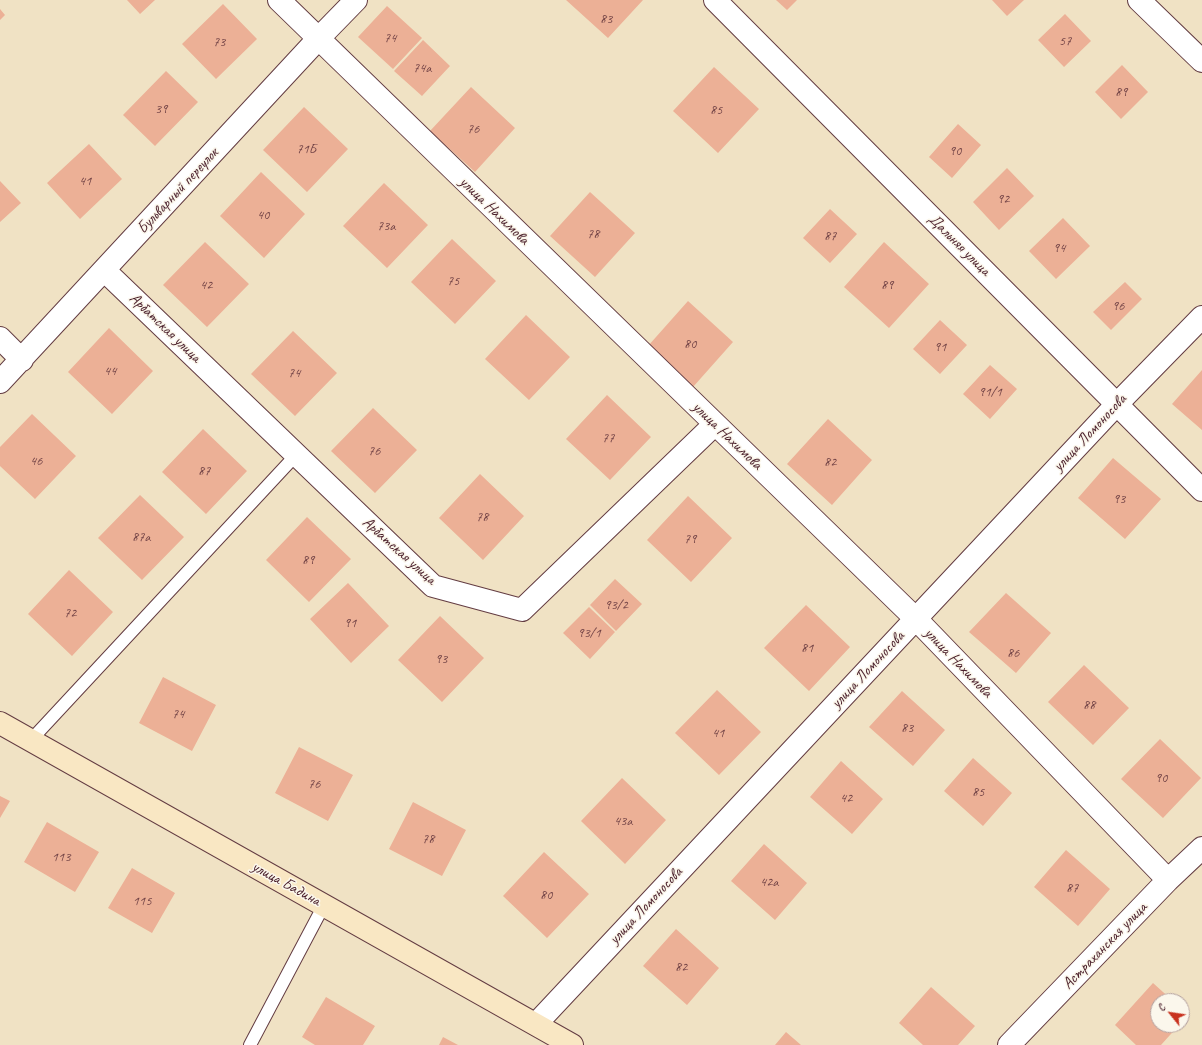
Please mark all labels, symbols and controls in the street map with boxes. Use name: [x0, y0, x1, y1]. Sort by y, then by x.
house number: 83: [600, 11, 612, 27]
house number: 74: [384, 30, 396, 46]
house number: 57: [1059, 33, 1071, 49]
house number: 73: [213, 34, 225, 50]
house number: 74а: [413, 60, 431, 76]
house number: 89: [1115, 84, 1127, 100]
house number: 39: [155, 101, 167, 117]
house number: 85: [710, 102, 722, 118]
house number: 76: [467, 121, 479, 137]
house number: 71Б: [296, 141, 316, 157]
house number: 90: [949, 143, 961, 159]
street label: Бульварный переулок: [133, 144, 223, 238]
house number: 41: [79, 173, 91, 189]
street label: улица Нахимова: [455, 173, 533, 249]
house number: 92: [997, 191, 1009, 207]
house number: 40: [257, 207, 269, 223]
street label: Дальняя улица: [924, 210, 994, 280]
house number: 73а: [377, 218, 395, 234]
house number: 78: [587, 226, 599, 242]
house number: 87: [824, 228, 836, 244]
house number: 94: [1053, 240, 1065, 256]
house number: 75: [447, 273, 459, 289]
house number: 42: [200, 277, 212, 293]
house number: 89: [881, 277, 893, 293]
street label: Арбатская улица: [125, 289, 205, 367]
house number: 96: [1112, 298, 1124, 314]
house number: 80: [684, 336, 696, 352]
house number: 91: [934, 339, 946, 355]
house number: 44: [104, 363, 116, 379]
house number: 74: [288, 365, 300, 381]
house number: 91/1: [978, 384, 1002, 400]
street label: улица Ломоносова: [1049, 390, 1131, 476]
street label: улица Нахимова: [688, 398, 766, 474]
house number: 77: [602, 430, 614, 446]
house number: 76: [368, 443, 380, 459]
house number: 46: [30, 453, 42, 469]
house number: 82: [824, 454, 836, 470]
house number: 87: [198, 463, 210, 479]
house number: 93: [1113, 491, 1125, 507]
house number: 78: [476, 509, 488, 525]
street label: Арбатская улица: [358, 513, 440, 589]
house number: 87а: [132, 529, 150, 545]
house number: 79: [684, 531, 696, 547]
house number: 89: [302, 552, 314, 568]
house number: 93/2: [604, 597, 628, 613]
house number: 72: [64, 605, 76, 621]
house number: 91: [344, 615, 356, 631]
street label: улица Нахимова: [920, 624, 996, 702]
house number: 93/1: [577, 625, 601, 641]
street label: улица Ломоносова: [827, 627, 909, 713]
house number: 81: [801, 640, 813, 656]
house number: 86: [1007, 645, 1019, 661]
house number: 93: [435, 651, 447, 667]
house number: 88: [1083, 697, 1095, 713]
house number: 74: [172, 706, 184, 722]
house number: 83: [901, 720, 913, 736]
house number: 41: [712, 725, 724, 741]
house number: 90: [1155, 770, 1167, 786]
house number: 76: [308, 776, 320, 792]
house number: 85: [972, 784, 984, 800]
house number: 42: [840, 790, 852, 806]
house number: 43а: [614, 813, 632, 829]
house number: 78: [422, 831, 434, 847]
house number: 113: [52, 849, 70, 865]
street label: улица Бадина: [248, 857, 324, 911]
street label: улица Ломоносова: [605, 863, 687, 949]
house number: 42а: [760, 874, 778, 890]
house number: 87: [1066, 880, 1078, 896]
house number: 80: [540, 887, 552, 903]
house number: 115: [133, 893, 151, 909]
street label: Астраханская улица: [1059, 898, 1151, 994]
house number: 82: [675, 959, 687, 975]
north arrow: [1150, 993, 1190, 1033]
text: С: [1153, 1002, 1168, 1013]

